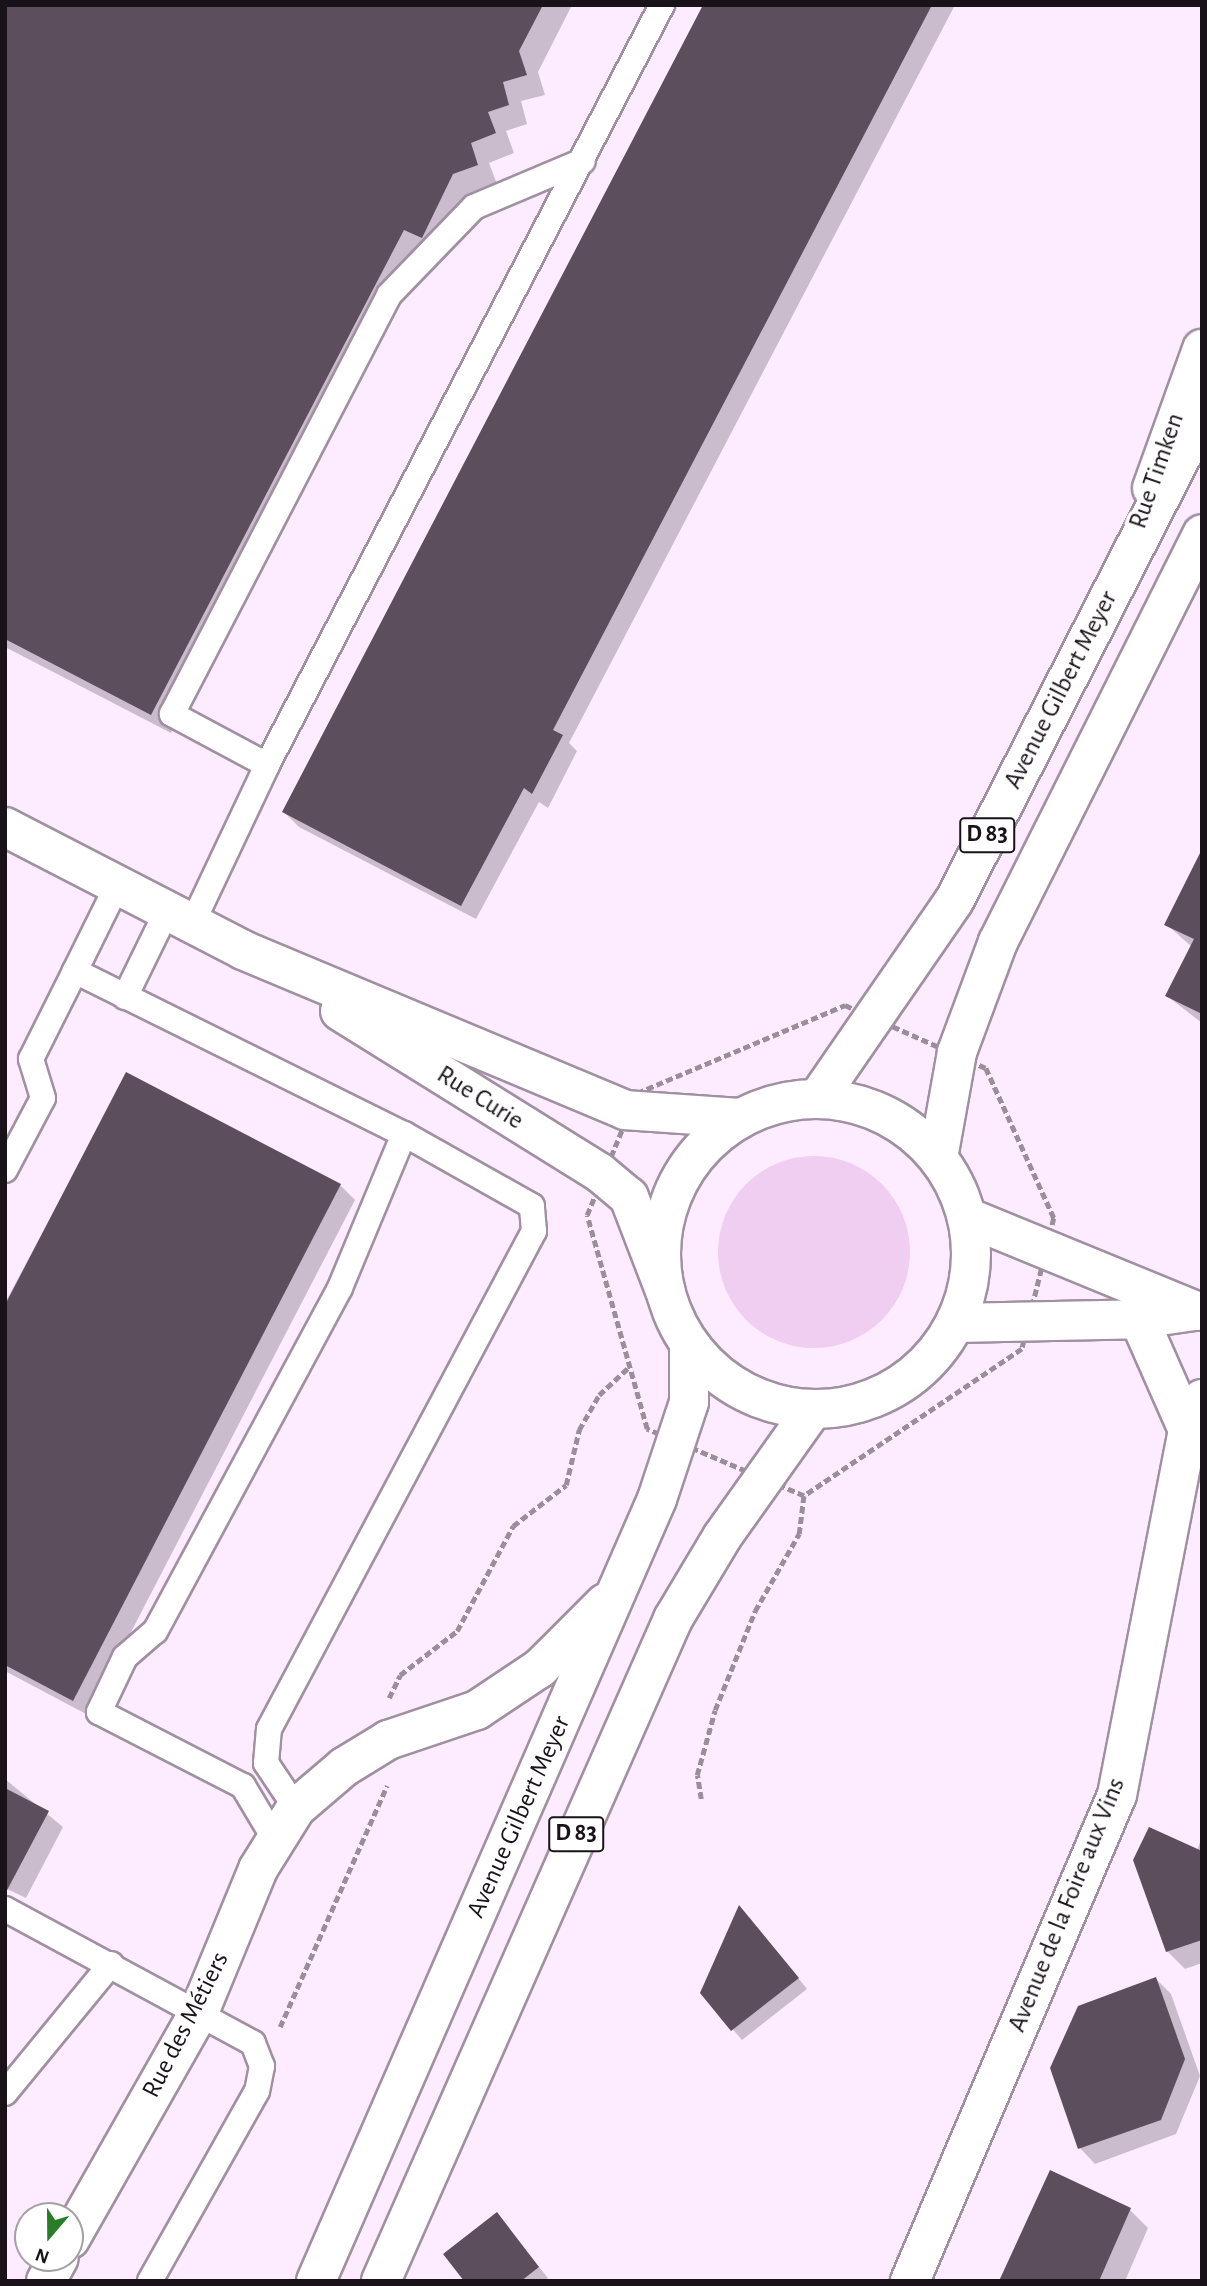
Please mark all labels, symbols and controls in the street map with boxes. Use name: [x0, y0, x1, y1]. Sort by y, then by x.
street label: Rue Timken: [1123, 409, 1191, 533]
street label: Avenue Gilbert Meyer: [998, 586, 1124, 794]
road number: D 83: [959, 814, 1015, 856]
street label: Rue Curie: [431, 1059, 529, 1137]
street label: Avenue Gilbert Meyer: [460, 1711, 578, 1923]
street label: Avenue de la Foire aux Vins: [1002, 1773, 1132, 2037]
road number: D 83: [548, 1814, 604, 1854]
street label: Rue des Métiers: [136, 1947, 236, 2103]
north arrow: [14, 2202, 84, 2272]
text: N: [33, 2244, 52, 2267]

